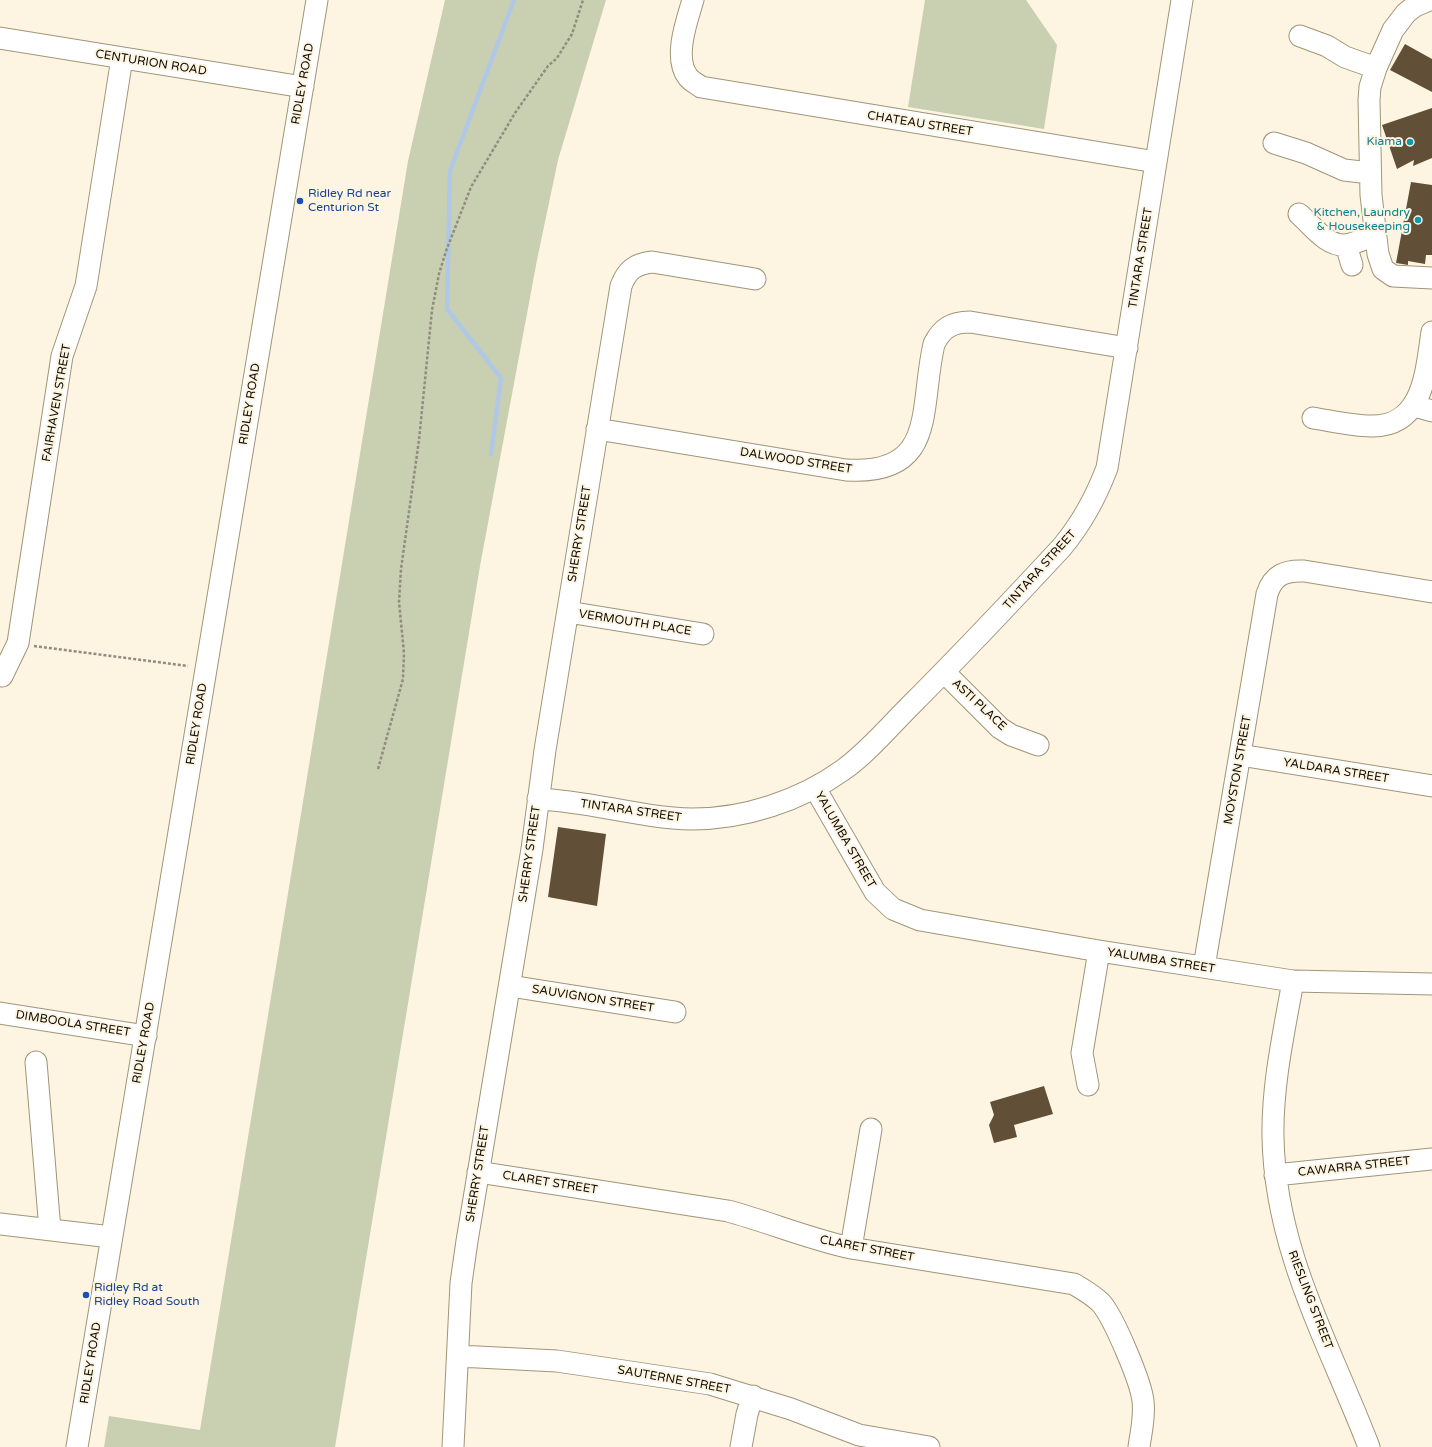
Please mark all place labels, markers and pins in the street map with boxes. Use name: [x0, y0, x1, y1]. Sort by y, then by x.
place label: Kiama: [1366, 135, 1402, 149]
marker: Kiama: [1405, 137, 1415, 147]
place label: Ridley Rd near Centurion St: [308, 187, 391, 215]
marker: Ridley Rd near Centurion St: [295, 196, 305, 206]
place label: Kitchen, Laundry & Housekeeping: [1314, 206, 1410, 234]
marker: Kitchen, Laundry & Housekeeping: [1413, 215, 1423, 225]
place label: Ridley Rd at Ridley Road South: [94, 1281, 200, 1309]
marker: Ridley Rd at Ridley Road South: [81, 1290, 91, 1300]

